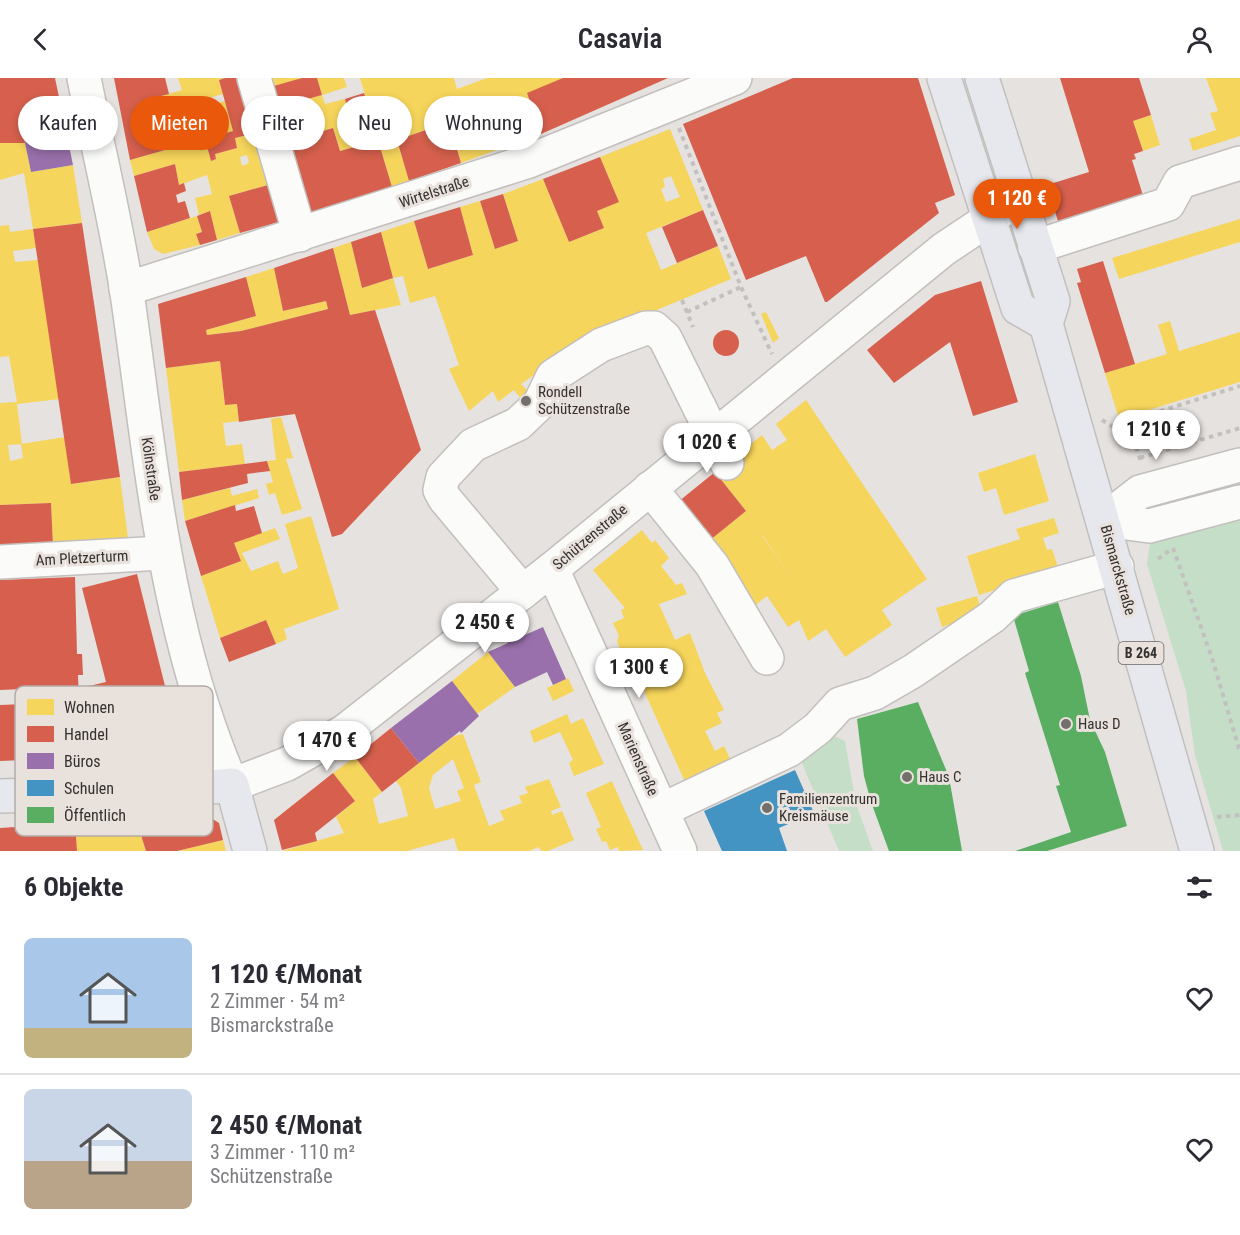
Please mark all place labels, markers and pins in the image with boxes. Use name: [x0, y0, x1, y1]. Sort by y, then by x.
pin: 1 120 €: [962, 179, 1072, 230]
place label: Rondell Schützenstraße: [538, 383, 630, 418]
marker: Rondell Schützenstraße: [519, 394, 533, 408]
pin: 1 210 €: [1101, 410, 1211, 461]
pin: 1 020 €: [652, 423, 762, 474]
pin: 2 450 €: [430, 603, 540, 654]
pin: 1 300 €: [584, 648, 694, 699]
place label: Haus D: [1078, 715, 1121, 733]
marker: Haus D: [1059, 717, 1073, 731]
pin: 1 470 €: [272, 721, 382, 772]
place label: Haus C: [919, 768, 962, 786]
marker: Haus C: [900, 770, 914, 784]
place label: Familienzentrum Kreismäuse: [779, 790, 877, 825]
marker: Familienzentrum Kreismäuse: [760, 801, 774, 815]

